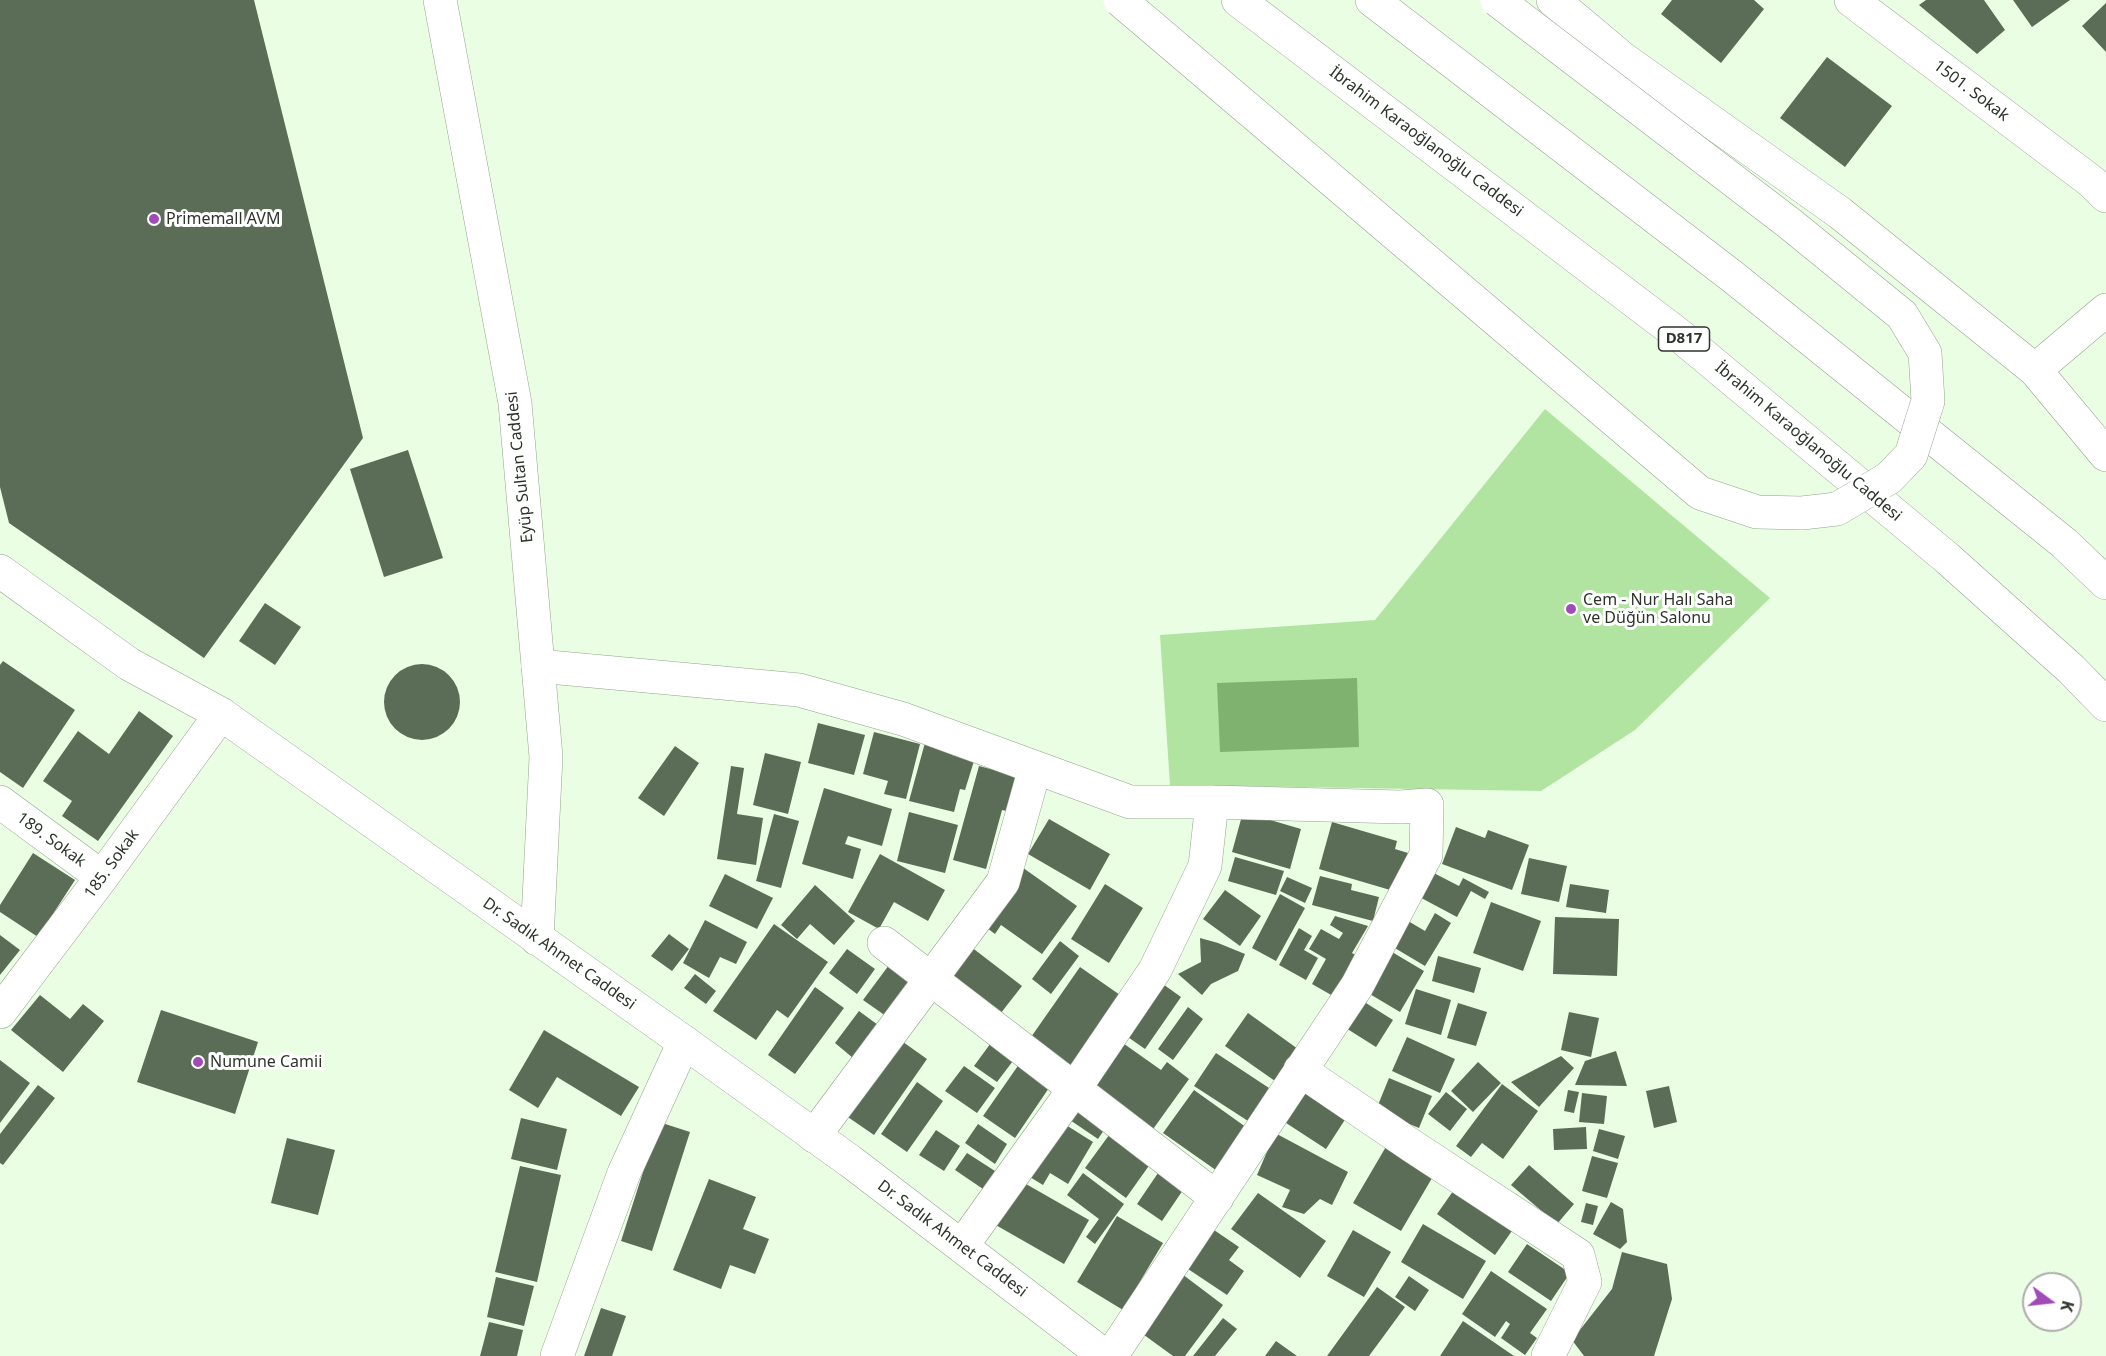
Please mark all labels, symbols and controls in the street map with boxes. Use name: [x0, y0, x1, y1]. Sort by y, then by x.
street label: 1501. Sokak: [1929, 56, 2013, 126]
street label: İbrahim Karaoğlanoğlu Caddesi: [1325, 63, 1527, 221]
place label: Primemall AVM: [166, 209, 280, 229]
marker: Primemall AVM: [147, 212, 161, 226]
road number: D817: [1658, 327, 1710, 351]
street label: İbrahim Karaoğlanoğlu Caddesi: [1711, 358, 1905, 526]
street label: Eyüp Sultan Caddesi: [503, 390, 537, 544]
place label: Cem - Nur Halı Saha ve Düğün Salonu: [1583, 590, 1733, 628]
marker: Cem - Nur Halı Saha ve Düğün Salonu: [1564, 602, 1578, 616]
street label: 189. Sokak: [13, 809, 89, 871]
street label: 185. Sokak: [81, 826, 143, 902]
street label: Dr. Sadık Ahmet Caddesi: [479, 894, 639, 1014]
place label: Numune Camii: [210, 1052, 322, 1072]
marker: Numune Camii: [191, 1055, 205, 1069]
street label: Dr. Sadık Ahmet Caddesi: [873, 1177, 1031, 1301]
north arrow: [2022, 1272, 2082, 1332]
text: K: [2055, 1298, 2079, 1314]

